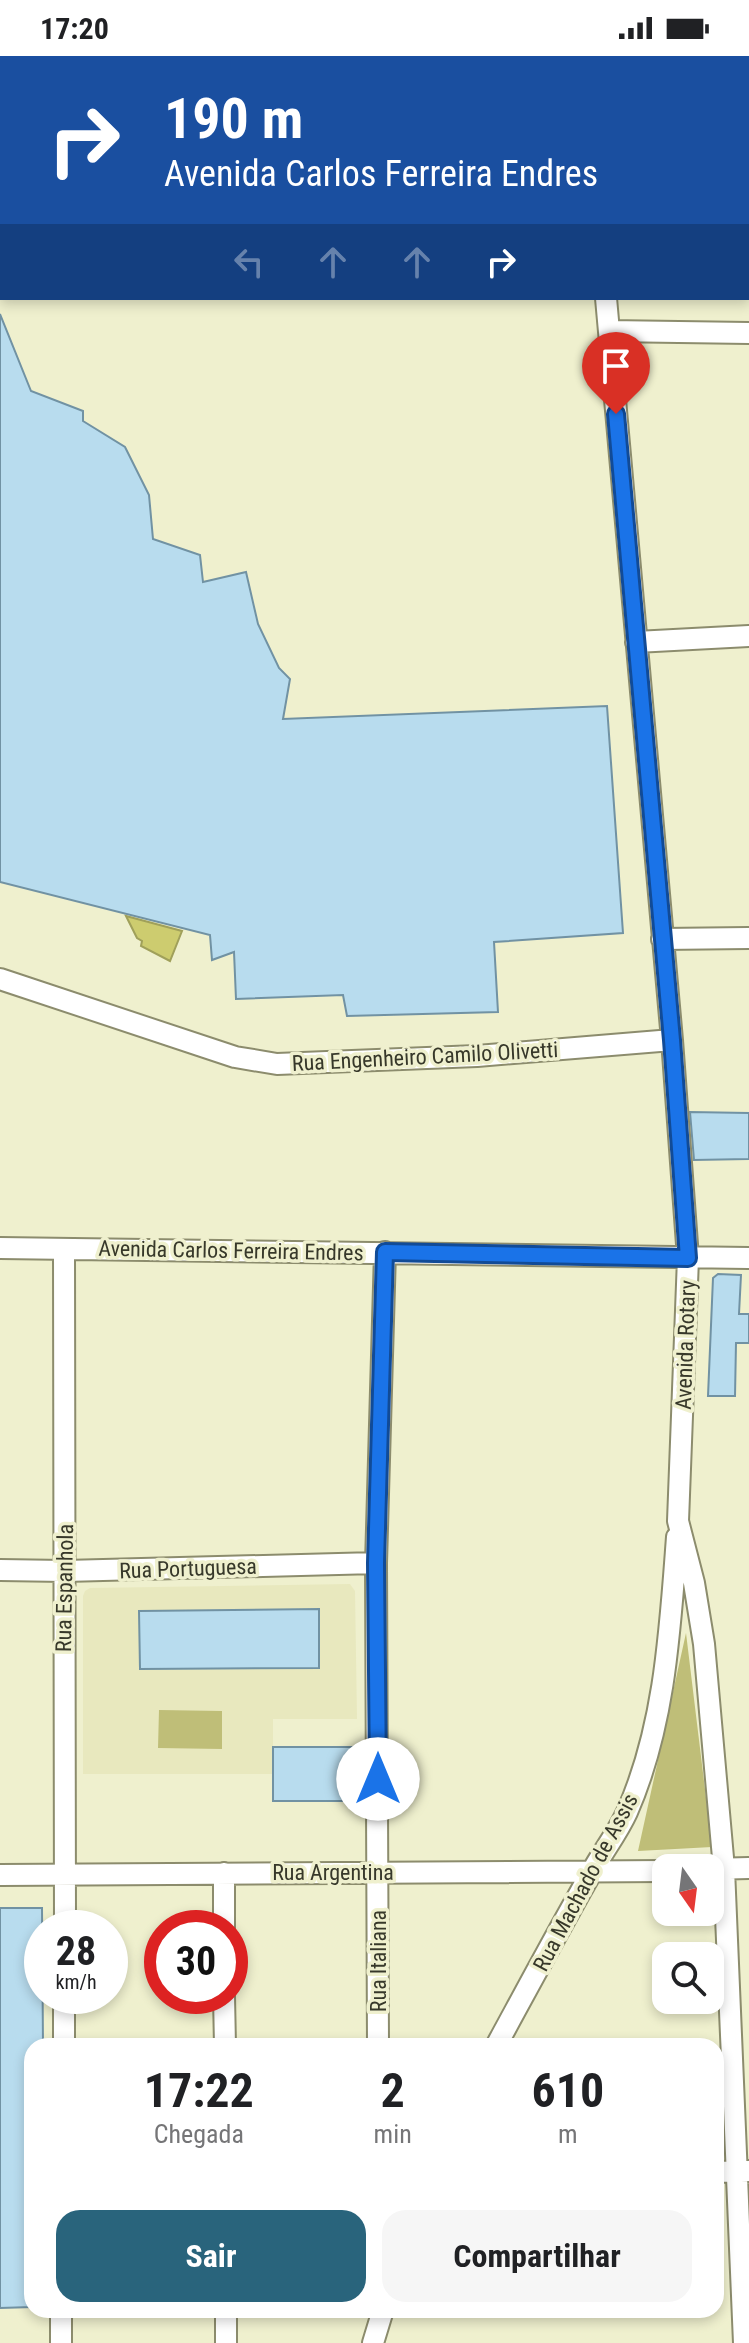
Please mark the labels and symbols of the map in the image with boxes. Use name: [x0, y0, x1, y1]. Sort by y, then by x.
pin: [582, 332, 650, 414]
street label: Rua Engenheiro Camilo Olivetti: [291, 1037, 559, 1076]
street label: Avenida Carlos Ferreira Endres: [98, 1236, 364, 1265]
street label: Avenida Rotary: [671, 1280, 700, 1410]
street label: Rua Espanhola: [51, 1524, 78, 1652]
street label: Rua Portuguesa: [119, 1554, 257, 1583]
position arrow: [336, 1737, 420, 1821]
street label: Rua Machado de Assis: [528, 1789, 643, 1975]
north arrow: [652, 1854, 724, 1926]
street label: Rua Argentina: [272, 1860, 394, 1885]
speed limit sign: 30: [144, 1910, 248, 2014]
street label: Rua Italiana: [366, 1910, 391, 2012]

